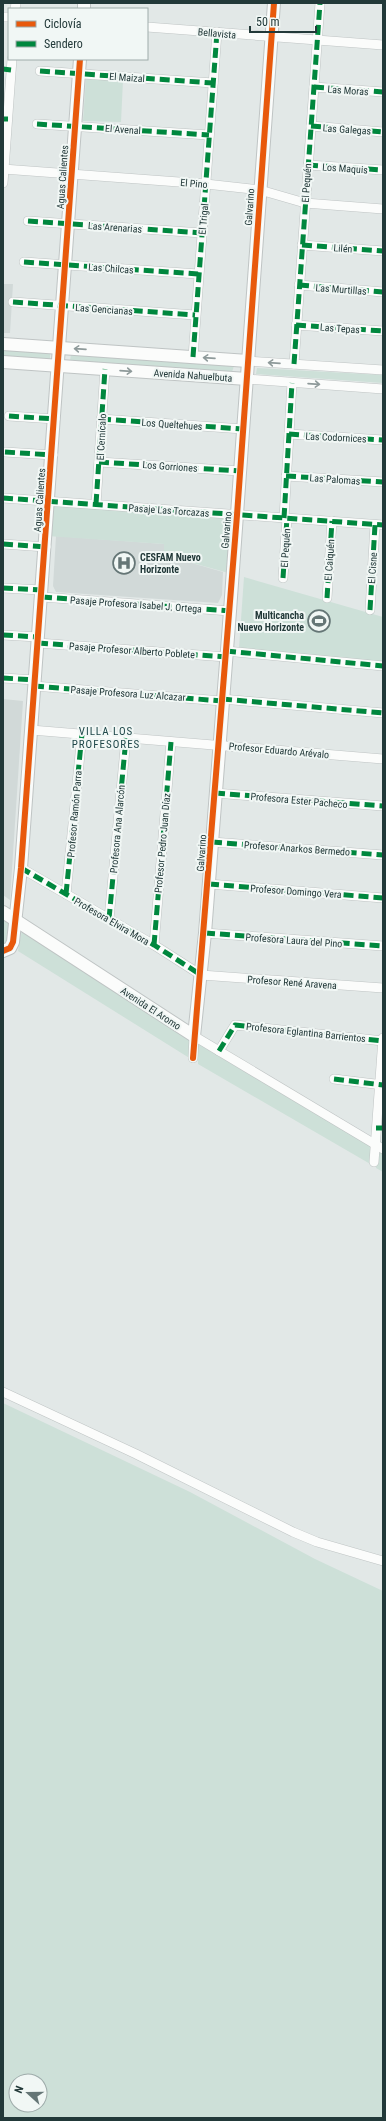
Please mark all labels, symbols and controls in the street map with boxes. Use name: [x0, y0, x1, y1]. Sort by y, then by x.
legend: [8, 8, 148, 60]
scale bar: [250, 8, 316, 34]
text: 50 m: [256, 15, 280, 29]
text: Ciclovía: [44, 17, 82, 31]
street label: Bellavista: [197, 26, 237, 41]
text: Sendero: [44, 37, 83, 51]
street label: El Maizal: [109, 71, 145, 84]
street label: Las Moras: [327, 84, 369, 97]
street label: Las Galegas: [322, 122, 372, 137]
street label: El Avenal: [105, 123, 141, 136]
street label: Aguas Calientes: [55, 144, 70, 209]
street label: Los Maquis: [322, 161, 369, 176]
street label: El Pequén: [300, 163, 313, 203]
street label: El Pino: [180, 177, 208, 190]
street label: Galvarino: [243, 188, 256, 226]
street label: El Trigal: [197, 203, 210, 235]
street label: Las Arenarias: [88, 220, 143, 235]
street label: Lilén: [333, 242, 353, 255]
street label: Las Chilcas: [88, 261, 134, 276]
street label: Las Murtillas: [315, 282, 367, 297]
street label: Las Gencianas: [75, 302, 134, 317]
street label: Las Tepas: [320, 322, 361, 335]
one-way arrow: [74, 346, 87, 353]
one-way arrow: [203, 355, 216, 362]
one-way arrow: [268, 359, 281, 366]
one-way arrow: [119, 367, 132, 374]
street label: Avenida Nahuelbuta: [153, 367, 233, 384]
one-way arrow: [307, 381, 320, 388]
street label: El Cernícalo: [95, 413, 108, 461]
street label: Los Queltehues: [141, 417, 203, 432]
street label: Las Codornices: [305, 430, 367, 445]
street label: Los Gorriones: [142, 459, 198, 474]
street label: Aguas Calientes: [32, 467, 47, 532]
street label: Las Palomas: [309, 472, 361, 487]
street label: Pasaje Las Torcazas: [128, 502, 210, 519]
street label: Galvarino: [219, 511, 234, 549]
street label: El Pequén: [279, 528, 292, 568]
street label: El Caiquén: [323, 539, 336, 581]
hospital icon: CESFAM Nuevo Horizonte: [111, 550, 137, 576]
place label: CESFAM Nuevo Horizonte: [140, 552, 201, 575]
street label: El Cisne: [366, 552, 379, 584]
street label: Pasaje Profesora Isabel J. Ortega: [70, 594, 202, 615]
sports icon: Multicancha Nuevo Horizonte: [306, 608, 332, 634]
place label: Multicancha Nuevo Horizonte: [237, 610, 304, 633]
street label: Pasaje Profesor Alberto Poblete: [69, 641, 196, 660]
street label: Pasaje Profesora Luz Alcazar: [70, 684, 186, 703]
district label: VILLA LOS PROFESORES: [72, 725, 140, 751]
street label: Profesor Eduardo Arévalo: [228, 741, 330, 760]
street label: Profesor Ramón Parra: [65, 770, 84, 858]
street label: Profesora Ana Alarcón: [108, 784, 127, 874]
street label: Profesora Ester Pacheco: [250, 791, 348, 810]
street label: Profesor Pedro Juan Díaz: [153, 793, 172, 894]
street label: Galvarino: [195, 834, 208, 872]
street label: Profesor Anarkos Bermedo: [244, 839, 350, 858]
street label: Profesor Domingo Vera: [250, 883, 342, 900]
street label: Profesora Elvira Mora: [72, 895, 151, 947]
street label: Profesora Laura del Pino: [245, 932, 343, 949]
street label: Profesor René Aravena: [247, 974, 337, 991]
street label: Avenida El Aromo: [119, 985, 183, 1032]
street label: Profesora Eglantina Barrientos: [246, 1021, 367, 1044]
north arrow: [8, 2073, 48, 2113]
text: N: [12, 2084, 26, 2095]

